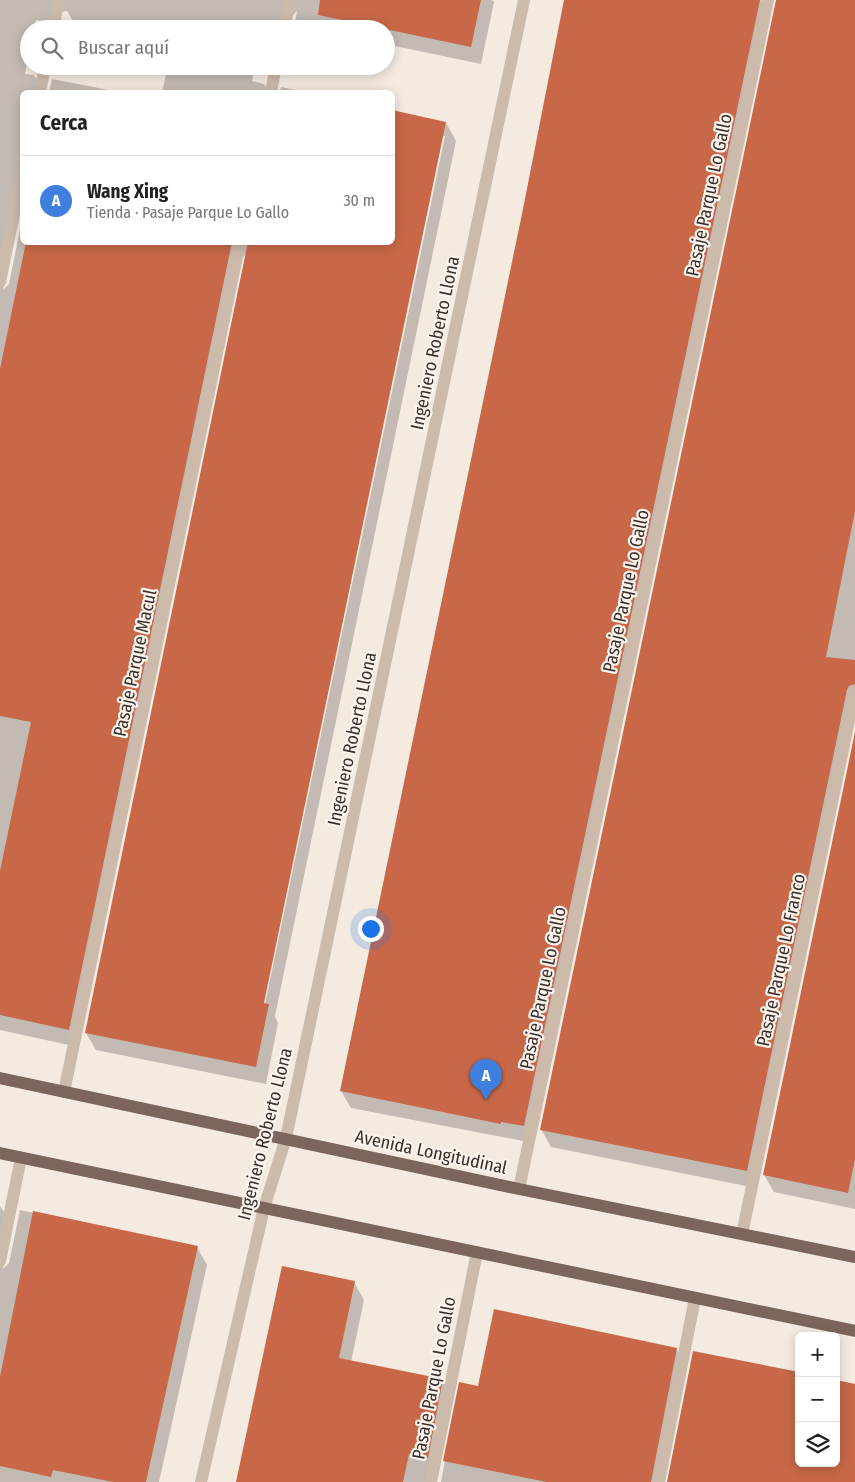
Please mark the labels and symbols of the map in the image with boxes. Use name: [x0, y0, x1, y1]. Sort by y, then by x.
street label: Pasaje Parque Lo Gallo: [681, 112, 737, 278]
street label: Ingeniero Roberto Llona: [406, 254, 464, 432]
street label: Pasaje Parque Lo Gallo: [598, 508, 654, 674]
street label: Pasaje Parque Macul: [109, 587, 161, 738]
street label: Ingeniero Roberto Llona: [323, 650, 381, 828]
street label: Pasaje Parque Lo Franco: [752, 872, 810, 1048]
street label: Pasaje Parque Lo Gallo: [515, 905, 571, 1071]
your location: [358, 916, 384, 942]
street label: Ingeniero Roberto Llona: [233, 1045, 297, 1222]
pin: A: [470, 1059, 502, 1100]
street label: Avenida Longitudinal: [353, 1125, 509, 1179]
street label: Pasaje Parque Lo Gallo: [407, 1295, 461, 1461]

